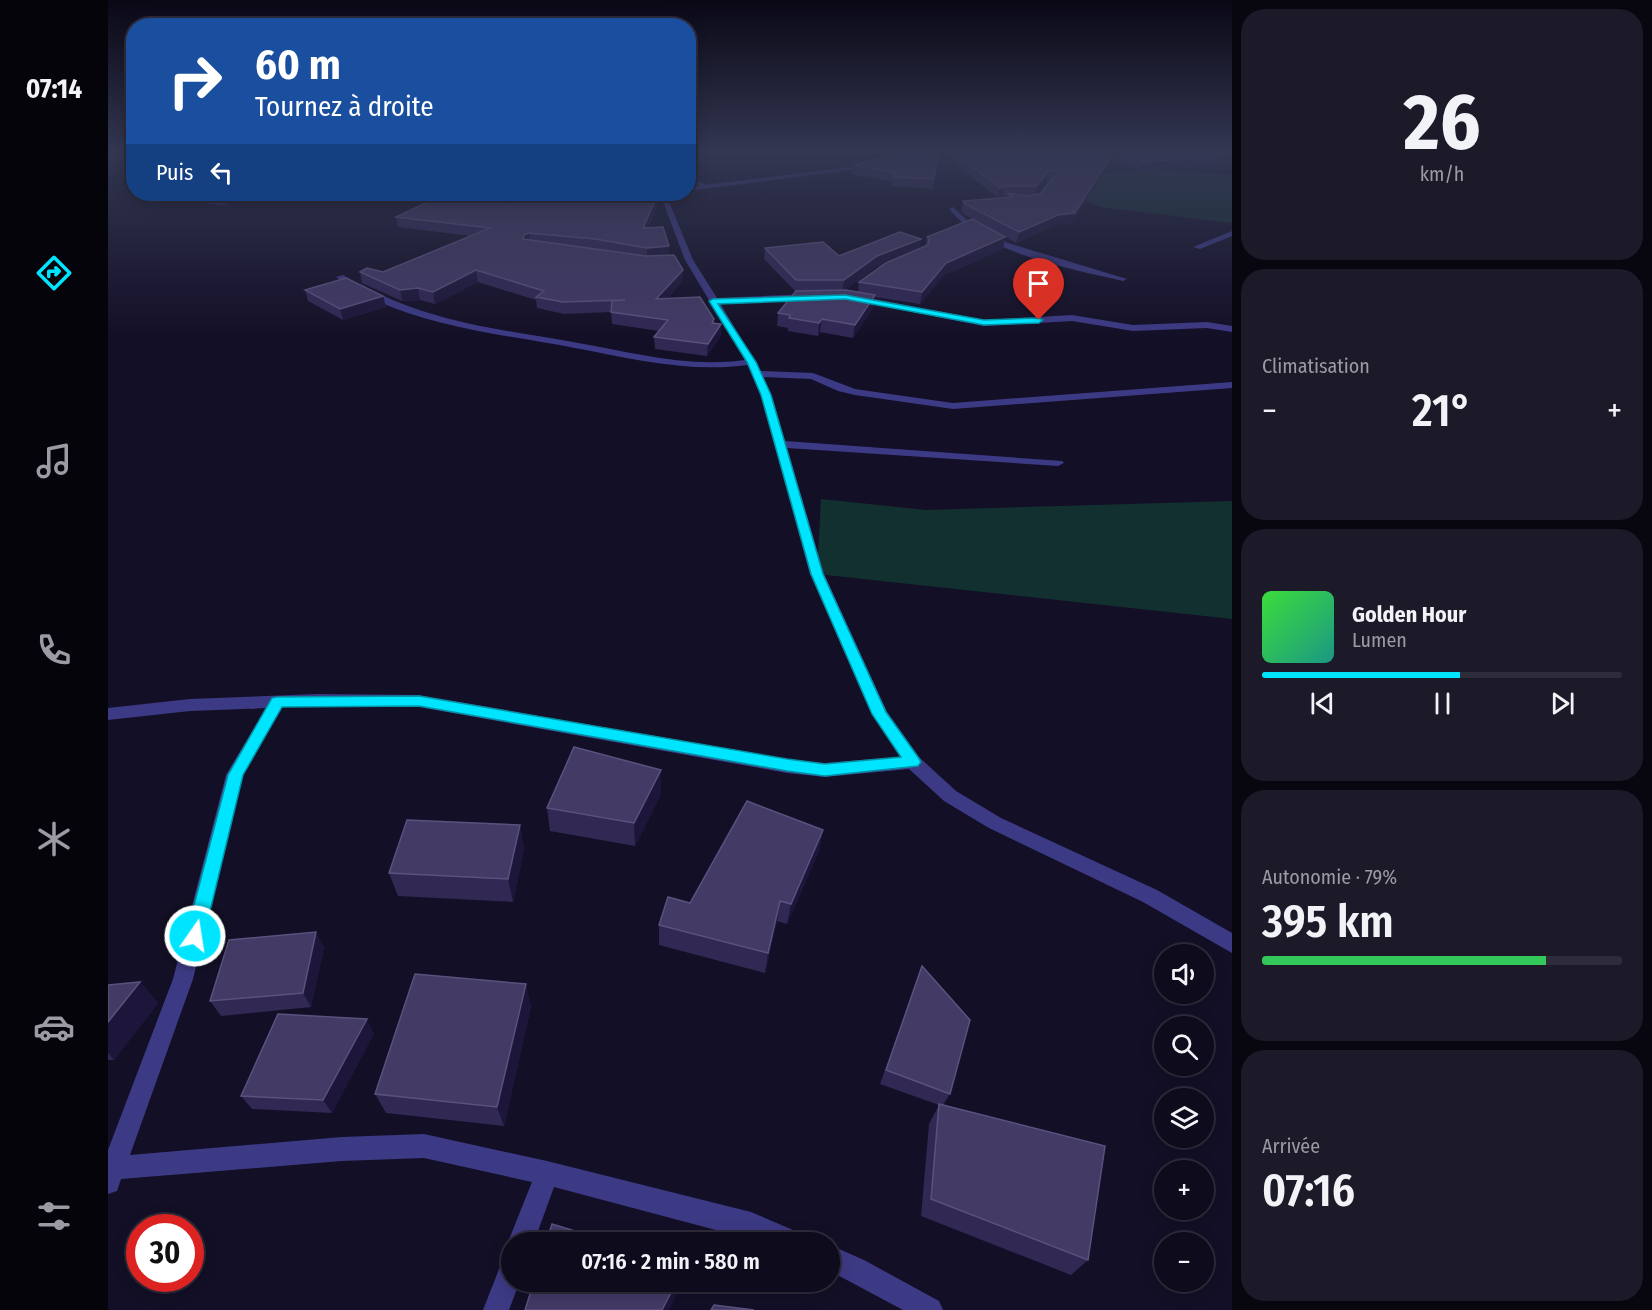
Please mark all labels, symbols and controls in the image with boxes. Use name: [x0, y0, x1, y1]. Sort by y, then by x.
text: 60 m: [255, 40, 341, 90]
icon: right: [156, 42, 234, 120]
text: 07:14: [26, 73, 82, 105]
text: 26: [1404, 76, 1480, 170]
text: Tournez à droite: [255, 91, 434, 123]
icon: left: [205, 156, 238, 189]
text: Puis: [156, 159, 193, 186]
text: km/h: [1420, 162, 1464, 186]
icon: directions: [33, 252, 75, 294]
pin: [1013, 258, 1064, 320]
icon: arrive: [1022, 267, 1055, 300]
text: Climatisation: [1262, 354, 1370, 378]
text: 21°: [1412, 384, 1472, 438]
text: −: [1262, 391, 1277, 431]
text: +: [1607, 391, 1622, 431]
icon: music: [33, 440, 75, 482]
text: Golden Hour: [1352, 601, 1466, 628]
text: Lumen: [1352, 628, 1407, 652]
icon: phone: [33, 629, 75, 671]
icon: previous: [1306, 687, 1339, 720]
icon: pause: [1426, 687, 1459, 720]
icon: next: [1546, 687, 1579, 720]
icon: climate: [33, 818, 75, 860]
text: Autonomie · 79%: [1262, 865, 1397, 889]
text: 395 km: [1262, 895, 1394, 949]
position arrow: [163, 904, 227, 968]
map controls: [1154, 944, 1214, 1292]
button: sound: [1154, 944, 1214, 1004]
icon: car: [33, 1006, 75, 1048]
button: search: [1154, 1016, 1214, 1076]
button: layers: [1154, 1088, 1214, 1148]
text: Arrivée: [1262, 1134, 1320, 1158]
button: +: [1154, 1160, 1214, 1220]
text: 07:16: [1262, 1164, 1355, 1218]
icon: filters: [33, 1195, 75, 1237]
speed limit sign: 30: [126, 1214, 204, 1292]
button: −: [1154, 1232, 1214, 1292]
text: 07:16 · 2 min · 580 m: [581, 1248, 760, 1275]

